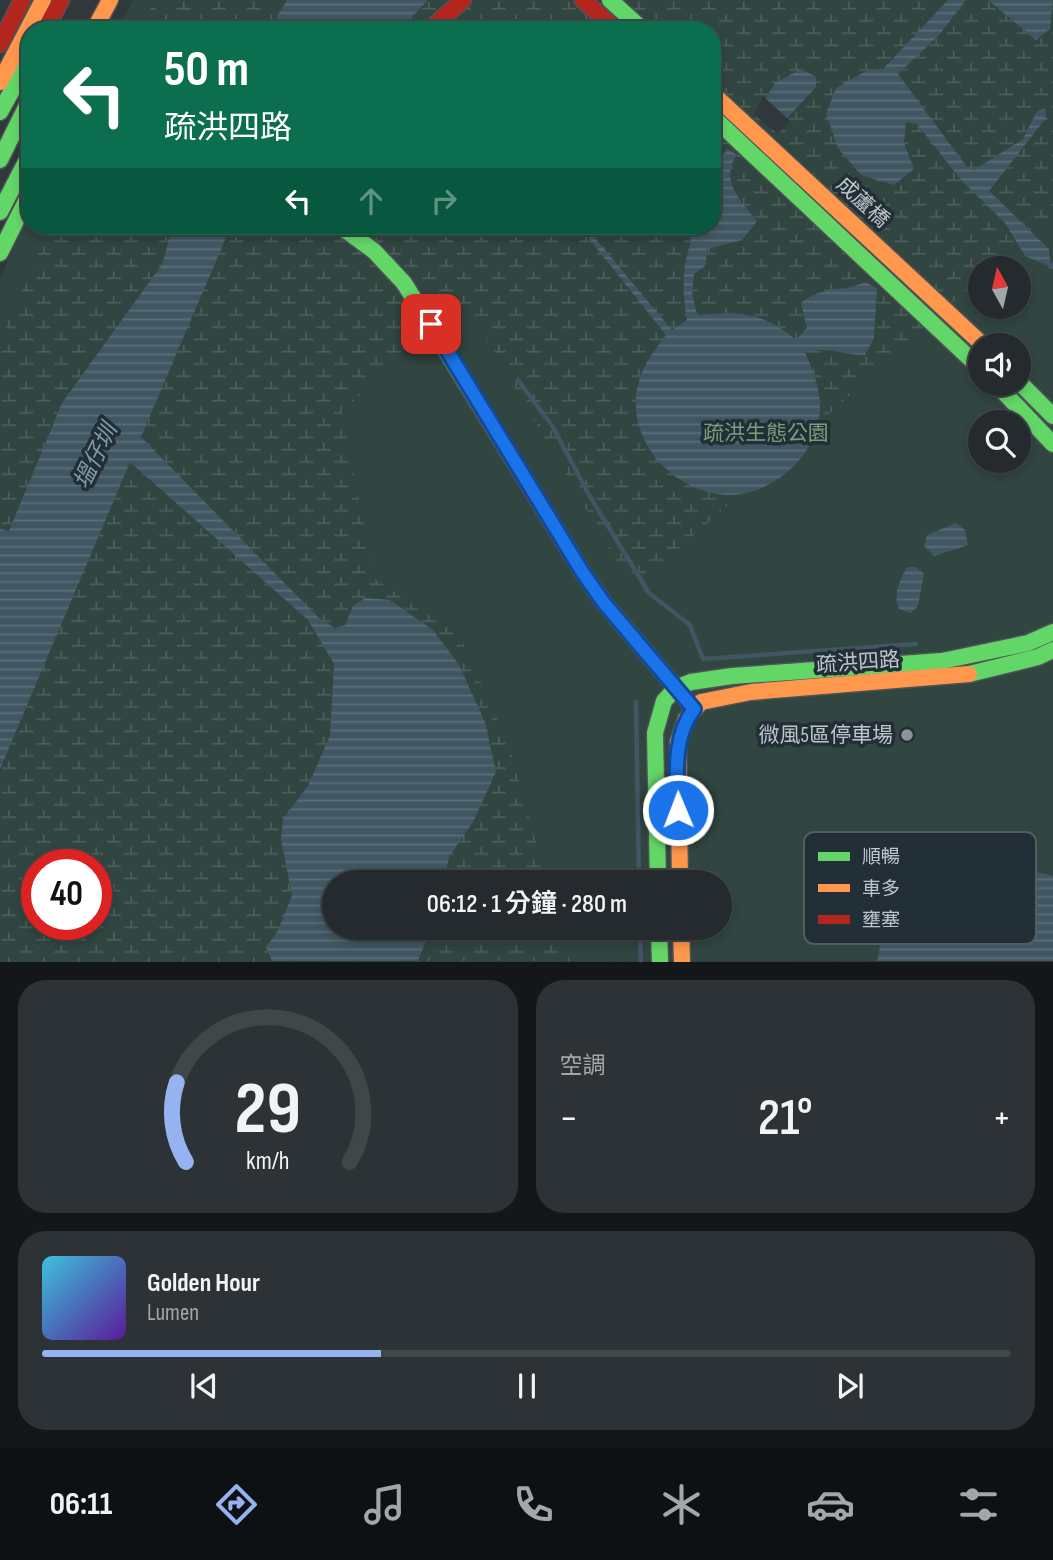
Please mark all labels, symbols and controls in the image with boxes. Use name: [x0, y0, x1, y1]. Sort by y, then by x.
text: 50 m: [164, 41, 249, 100]
icon: left: [49, 49, 140, 140]
text: 疏洪四路: [164, 109, 292, 148]
street label: 成蘆橋: [831, 172, 894, 233]
icon: left: [279, 182, 317, 220]
icon: ahead: [352, 182, 390, 220]
icon: right: [425, 182, 463, 220]
north arrow: [968, 256, 1031, 318]
map controls: [968, 256, 1031, 473]
pin: [401, 294, 461, 354]
icon: arrive: [412, 305, 450, 343]
button: sound: [968, 333, 1031, 396]
button: search: [968, 410, 1031, 473]
water label: 塭仔圳: [68, 417, 125, 494]
park label: 疏洪生態公園: [703, 421, 829, 446]
street label: 疏洪四路: [815, 647, 901, 678]
place label: 微風5區停車場: [759, 723, 893, 748]
marker: 微風5區停車場: [899, 727, 915, 743]
position arrow: [641, 773, 715, 847]
legend: [804, 832, 1036, 944]
text: 順暢: [862, 846, 900, 869]
speed limit sign: 40: [21, 849, 112, 940]
text: 車多: [862, 878, 900, 901]
text: 06:12 · 1 分鐘 · 280 m: [427, 889, 627, 920]
text: 壅塞: [862, 909, 900, 932]
text: 空調: [560, 1052, 606, 1080]
text: 29: [235, 1067, 301, 1155]
text: 21°: [758, 1087, 813, 1150]
text: −: [560, 1096, 578, 1141]
text: +: [992, 1096, 1011, 1141]
text: km/h: [246, 1146, 289, 1177]
text: Golden Hour: [147, 1268, 260, 1299]
text: Lumen: [147, 1299, 199, 1327]
icon: previous: [185, 1367, 223, 1405]
icon: pause: [508, 1367, 546, 1405]
icon: next: [831, 1367, 869, 1405]
icon: directions: [212, 1480, 261, 1529]
icon: music: [360, 1480, 409, 1529]
icon: phone: [509, 1480, 558, 1529]
icon: climate: [657, 1480, 706, 1529]
icon: car: [806, 1480, 855, 1529]
icon: filters: [954, 1480, 1003, 1529]
text: 06:11: [50, 1485, 112, 1524]

